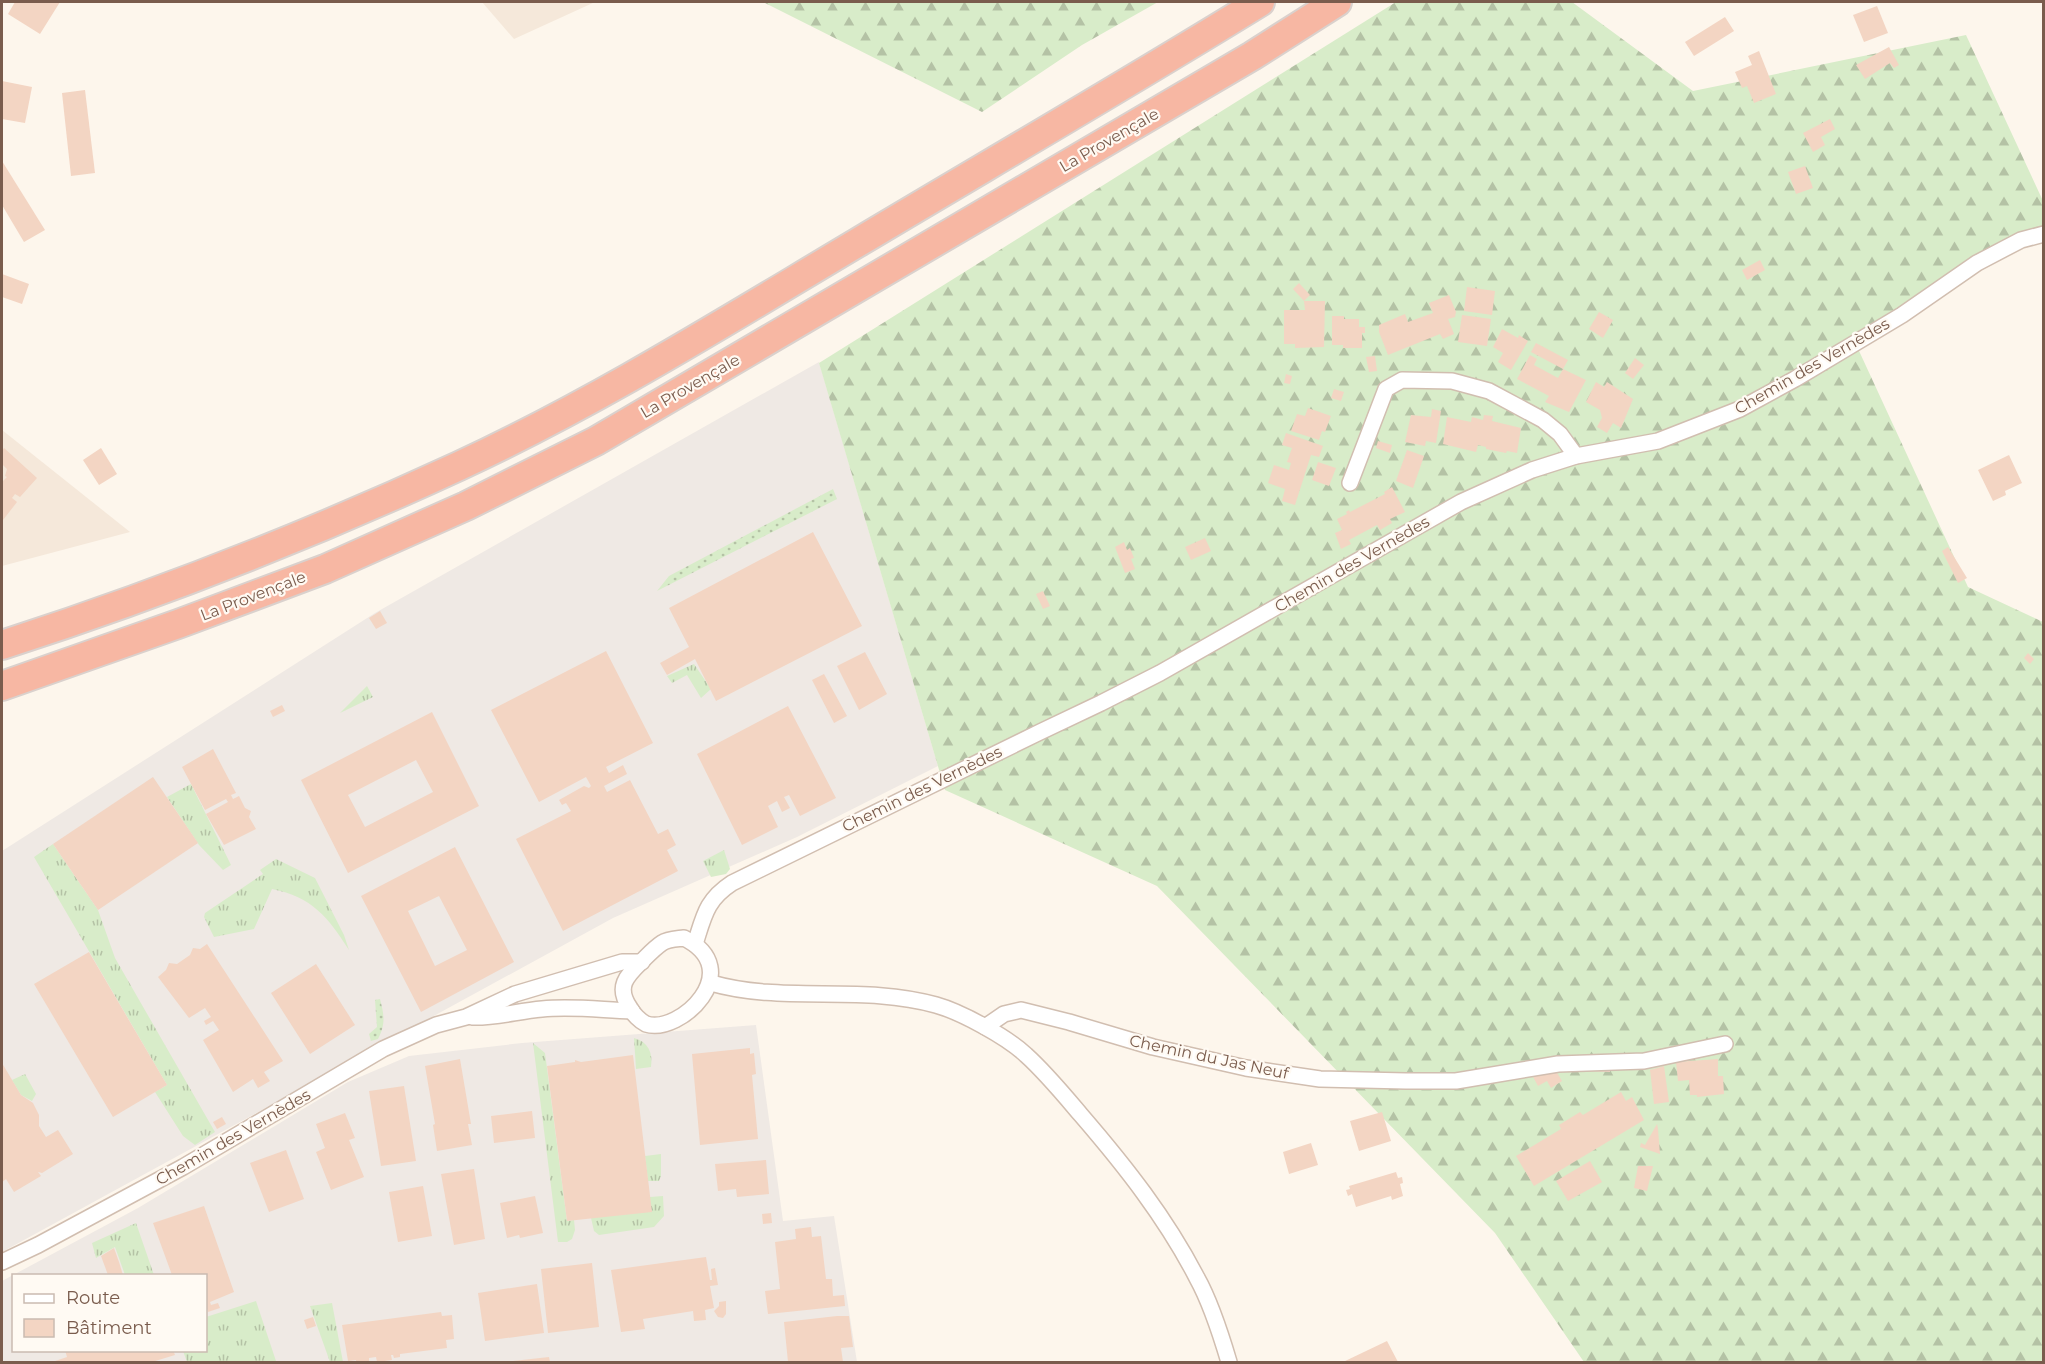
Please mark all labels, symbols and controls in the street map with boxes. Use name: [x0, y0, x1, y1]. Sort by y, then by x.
street label: La Provençale: [1056, 104, 1162, 176]
street label: Chemin des Vernèdes: [1731, 314, 1893, 418]
street label: La Provençale: [637, 350, 743, 422]
street label: Chemin des Vernèdes: [1271, 512, 1433, 616]
street label: La Provençale: [198, 567, 308, 625]
street label: Chemin des Vernèdes: [839, 742, 1005, 836]
street label: Chemin du Jas Neuf: [1128, 1031, 1291, 1083]
street label: Chemin des Vernèdes: [152, 1085, 314, 1189]
legend: [12, 1274, 207, 1352]
text: Route: [66, 1287, 120, 1309]
text: Bâtiment: [66, 1317, 152, 1339]

